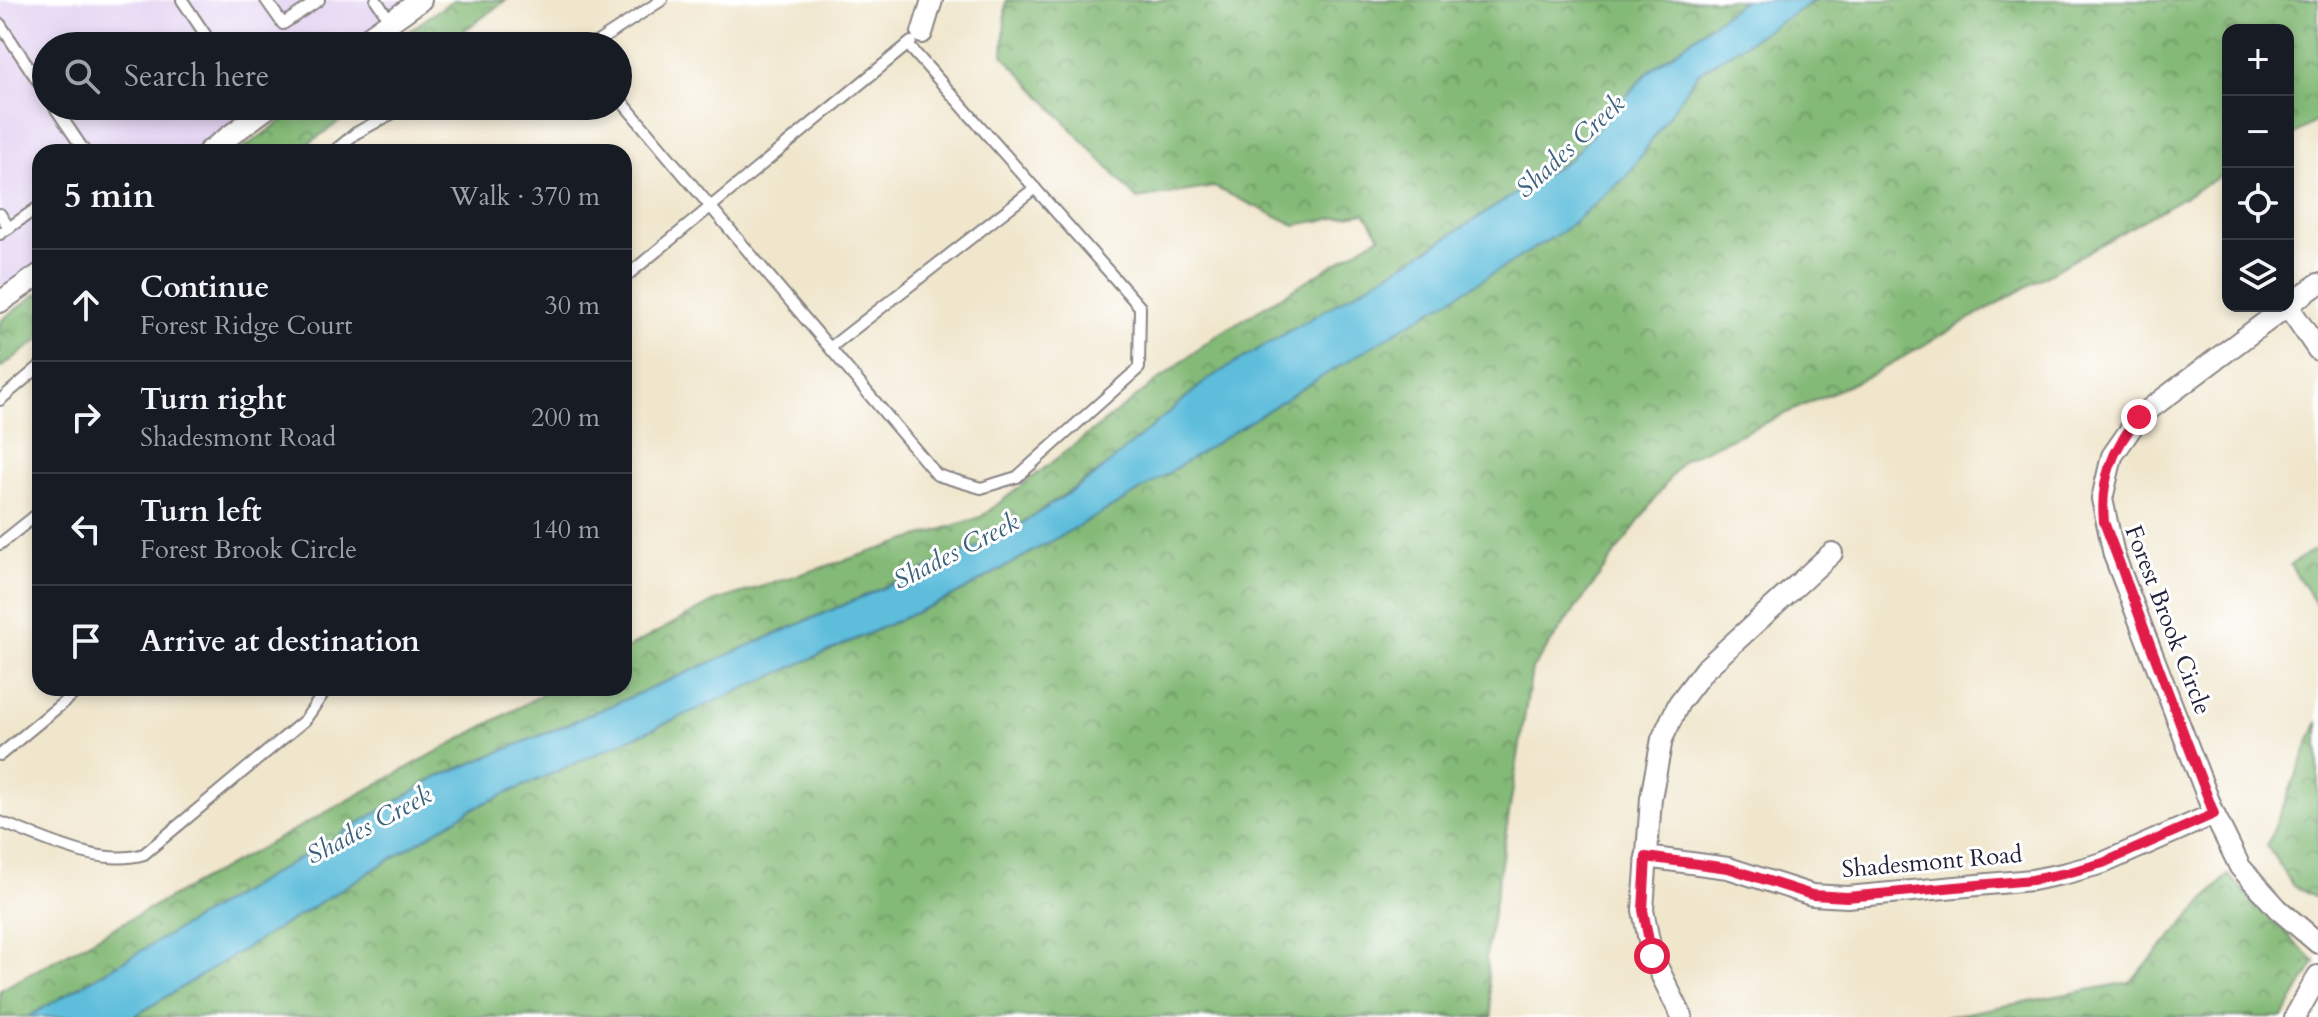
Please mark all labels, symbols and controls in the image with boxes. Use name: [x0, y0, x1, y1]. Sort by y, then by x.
map controls: [2222, 24, 2294, 312]
button: +: [2222, 24, 2294, 96]
search box: [32, 32, 632, 120]
icon: search: [60, 54, 104, 98]
text: Search here: [124, 56, 269, 97]
water label: Shades Creek: [1508, 86, 1632, 206]
button: −: [2222, 96, 2294, 168]
button: locate: [2222, 168, 2294, 240]
text: 5 min: [64, 173, 155, 219]
text: Walk · 370 m: [450, 179, 600, 214]
button: layers: [2222, 240, 2294, 312]
text: Continue: [140, 267, 269, 308]
icon: ahead: [64, 283, 108, 327]
text: 30 m: [544, 288, 600, 323]
text: Forest Ridge Court: [140, 308, 352, 343]
text: Turn right: [140, 379, 286, 420]
icon: right: [64, 395, 108, 439]
route end: [2121, 399, 2157, 435]
text: 200 m: [531, 400, 600, 435]
text: Shadesmont Road: [140, 420, 336, 455]
text: Turn left: [140, 491, 262, 532]
water label: Shades Creek: [887, 504, 1025, 598]
icon: left: [64, 507, 108, 551]
text: 140 m: [531, 512, 600, 547]
street label: Forest Brook Circle: [2117, 521, 2219, 719]
text: Forest Brook Circle: [140, 532, 357, 567]
icon: arrive: [64, 619, 108, 663]
text: Arrive at destination: [140, 621, 420, 662]
water label: Shades Creek: [300, 777, 438, 873]
street label: Shadesmont Road: [1840, 838, 2024, 886]
route start: [1634, 938, 1670, 974]

